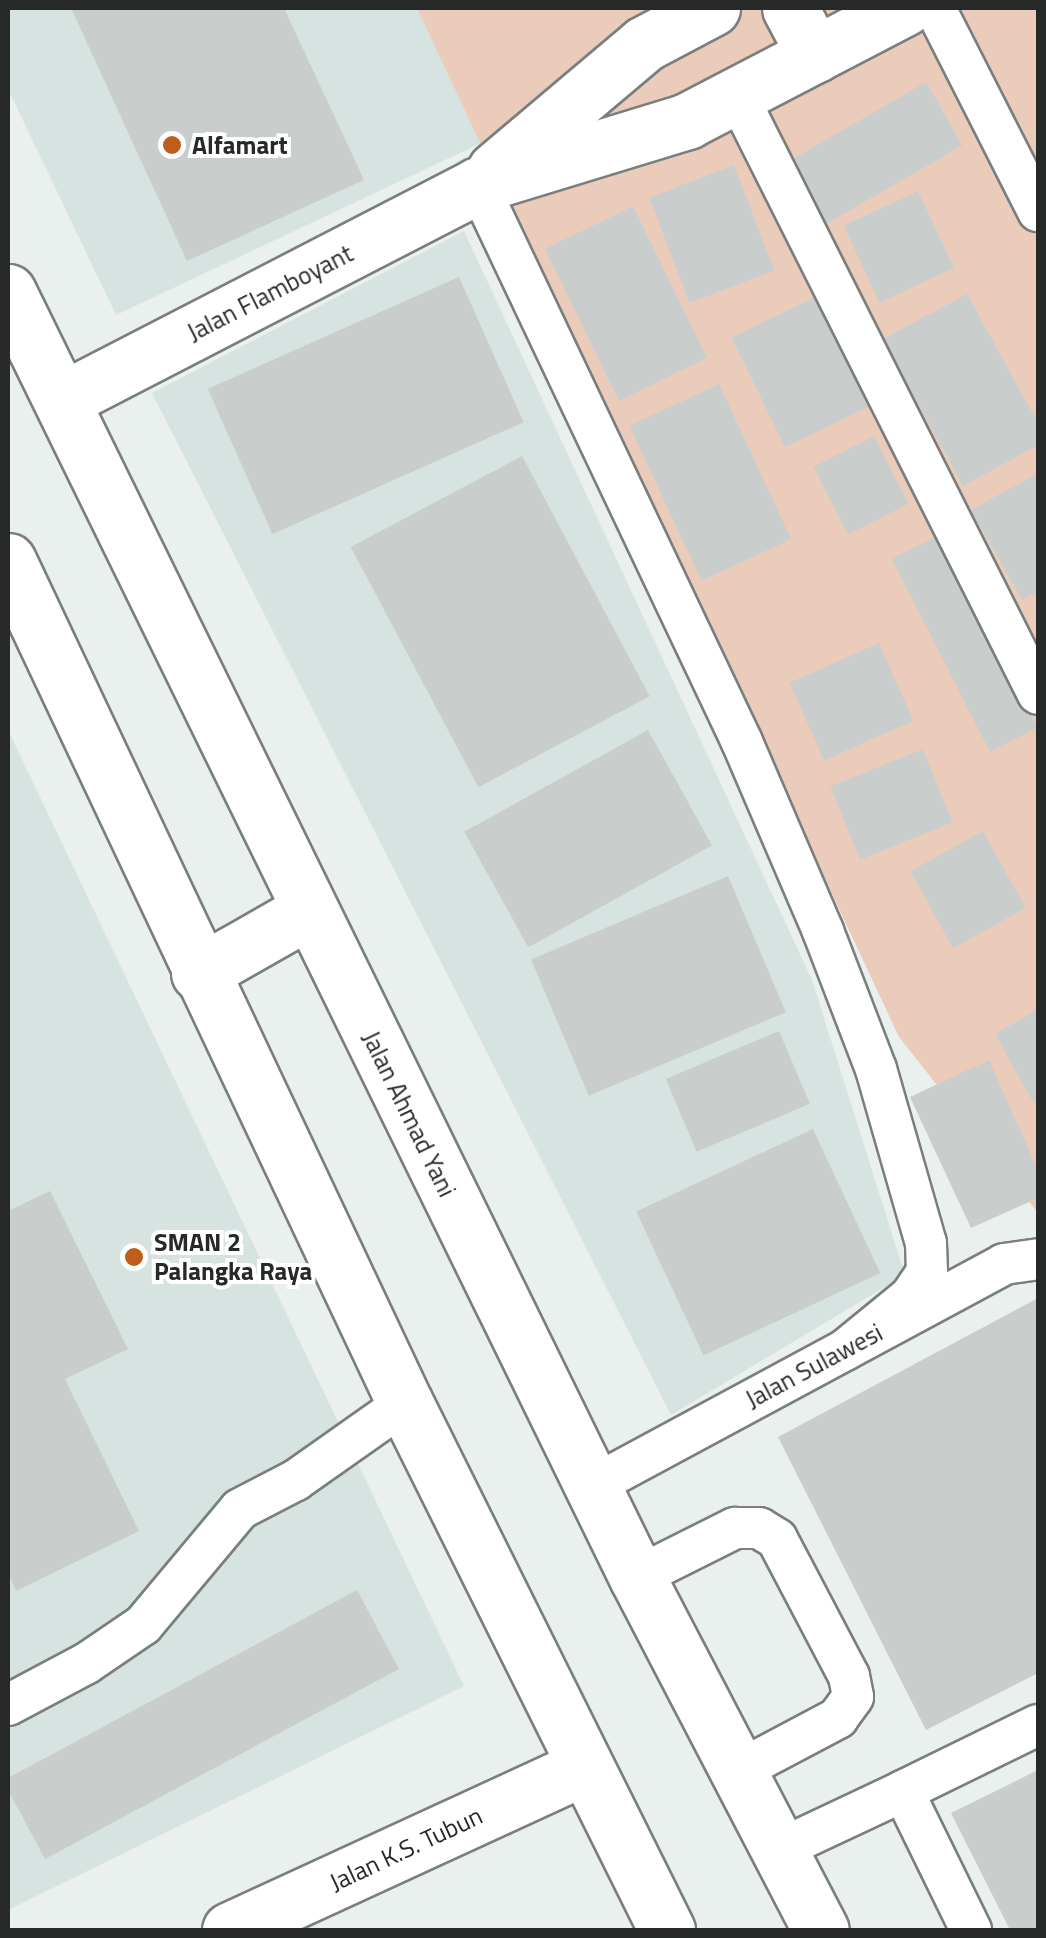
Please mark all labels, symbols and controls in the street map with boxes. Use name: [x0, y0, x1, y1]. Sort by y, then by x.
place label: Alfamart: [192, 130, 288, 160]
marker: Alfamart: [161, 134, 183, 156]
street label: Jalan Flamboyant: [182, 238, 358, 348]
street label: Jalan Ahmad Yani: [356, 1026, 462, 1202]
place label: SMAN 2 Palangka Raya: [154, 1228, 312, 1287]
marker: SMAN 2 Palangka Raya: [123, 1246, 145, 1268]
street label: Jalan Sulawesi: [740, 1317, 888, 1415]
street label: Jalan K.S. Tubun: [325, 1801, 487, 1897]

